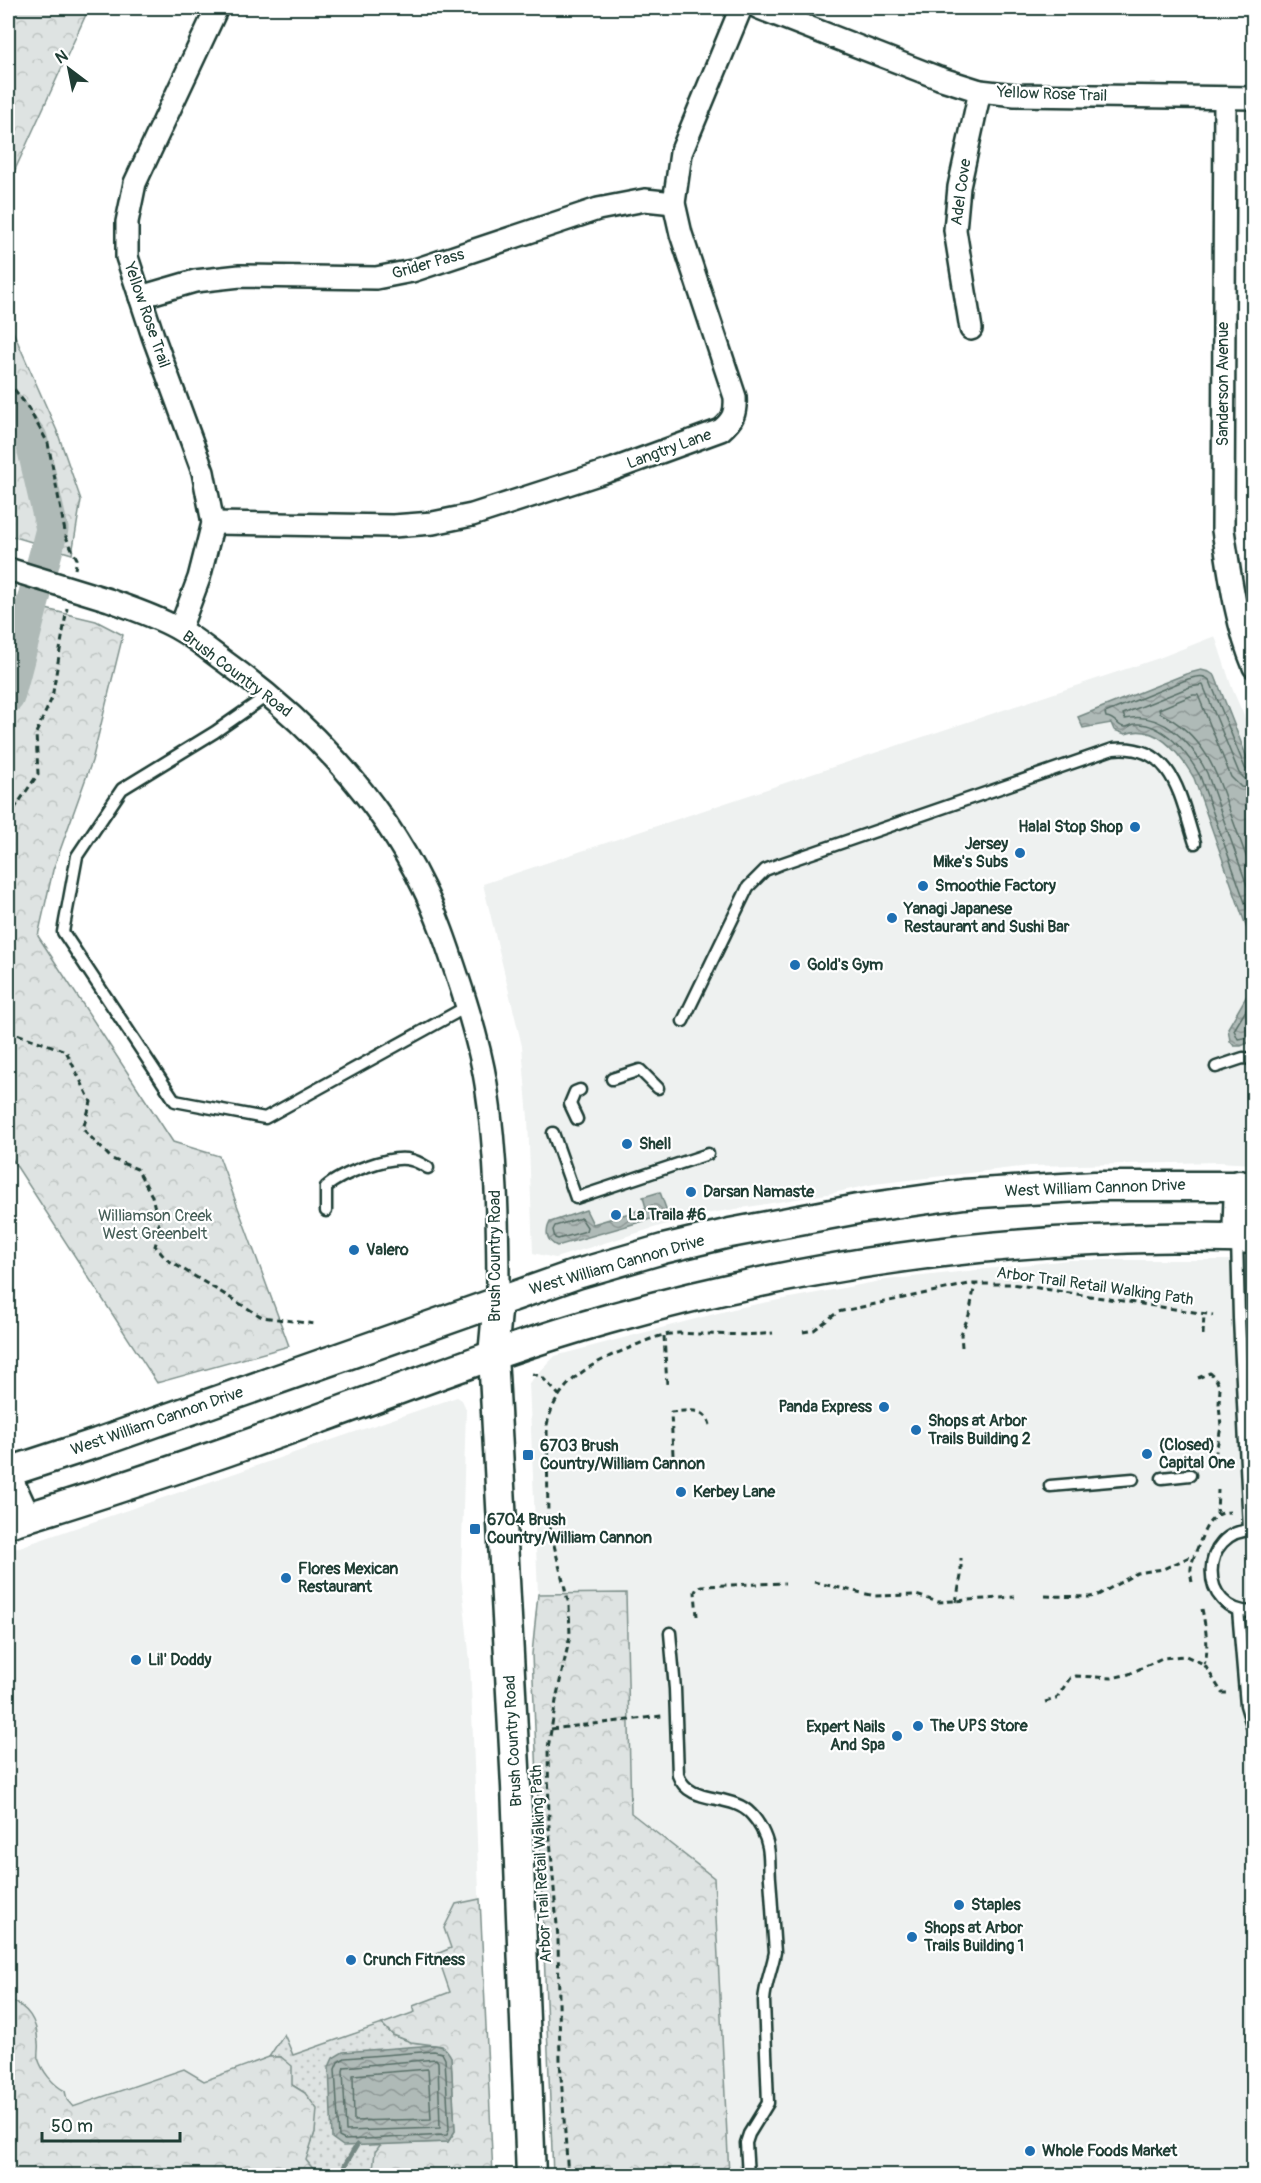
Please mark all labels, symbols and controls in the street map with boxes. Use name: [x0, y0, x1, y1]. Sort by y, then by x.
north arrow: [39, 39, 99, 99]
text: N: [52, 46, 72, 68]
street label: Yellow Rose Trail: [996, 82, 1107, 106]
street label: Adel Cove: [946, 157, 976, 227]
street label: Grider Pass: [390, 244, 466, 284]
street label: Yellow Rose Trail: [119, 259, 174, 370]
street label: Sanderson Avenue: [1213, 322, 1233, 446]
street label: Langtry Lane: [624, 424, 714, 474]
street label: Brush Country Road: [178, 626, 296, 722]
place label: Halal Stop Shop: [1018, 817, 1123, 837]
marker: Halal Stop Shop: [1128, 820, 1142, 834]
place label: Jersey Mike's Subs: [933, 834, 1009, 872]
marker: Jersey Mike's Subs: [1013, 846, 1027, 860]
place label: Smoothie Factory: [935, 876, 1056, 896]
marker: Smoothie Factory: [916, 879, 930, 893]
place label: Yanagi Japanese Restaurant and Sushi Bar: [903, 899, 1070, 937]
marker: Yanagi Japanese Restaurant and Sushi Bar: [885, 911, 899, 925]
place label: Gold's Gym: [807, 955, 883, 975]
marker: Gold's Gym: [788, 958, 802, 972]
place label: Shell: [639, 1134, 672, 1154]
marker: Shell: [620, 1137, 634, 1151]
street label: West William Cannon Drive: [1004, 1175, 1186, 1201]
place label: Darsan Namaste: [703, 1182, 815, 1202]
marker: Darsan Namaste: [684, 1185, 698, 1199]
street label: Brush Country Road: [485, 1190, 505, 1322]
place label: La Traila #6: [628, 1205, 706, 1225]
park label: Williamson Creek West Greenbelt: [98, 1206, 212, 1244]
marker: La Traila #6: [609, 1208, 623, 1222]
street label: West William Cannon Drive: [527, 1230, 707, 1300]
place label: Valero: [366, 1240, 409, 1260]
marker: Valero: [347, 1243, 361, 1257]
street label: Arbor Trail Retail Walking Path: [995, 1262, 1195, 1310]
street label: West William Cannon Drive: [68, 1382, 246, 1460]
place label: Panda Express: [778, 1397, 873, 1417]
marker: Panda Express: [877, 1400, 891, 1414]
place label: Shops at Arbor Trails Building 2: [927, 1411, 1031, 1449]
marker: Shops at Arbor Trails Building 2: [909, 1423, 923, 1437]
place label: (Closed) Capital One: [1159, 1435, 1236, 1473]
place label: 6703 Brush Country/William Cannon: [540, 1436, 705, 1474]
marker: (Closed) Capital One: [1140, 1447, 1154, 1461]
marker: 6703 Brush Country/William Cannon: [521, 1448, 535, 1462]
place label: Kerbey Lane: [693, 1482, 776, 1502]
marker: Kerbey Lane: [674, 1485, 688, 1499]
place label: 6704 Brush Country/William Cannon: [487, 1510, 652, 1548]
marker: 6704 Brush Country/William Cannon: [468, 1522, 482, 1536]
place label: Flores Mexican Restaurant: [298, 1559, 398, 1597]
marker: Flores Mexican Restaurant: [279, 1571, 293, 1585]
place label: Lil' Doddy: [148, 1650, 212, 1670]
marker: Lil' Doddy: [129, 1653, 143, 1667]
street label: Brush Country Road: [500, 1675, 526, 1807]
place label: The UPS Store: [929, 1716, 1029, 1736]
place label: Expert Nails And Spa: [806, 1717, 886, 1755]
marker: The UPS Store: [911, 1719, 925, 1733]
marker: Expert Nails And Spa: [890, 1729, 904, 1743]
street label: Arbor Trail Retail Walking Path: [526, 1764, 556, 1964]
place label: Staples: [971, 1895, 1021, 1915]
marker: Staples: [952, 1898, 966, 1912]
place label: Shops at Arbor Trails Building 1: [923, 1918, 1024, 1956]
marker: Shops at Arbor Trails Building 1: [905, 1930, 919, 1944]
place label: Crunch Fitness: [363, 1950, 466, 1970]
marker: Crunch Fitness: [344, 1953, 358, 1967]
scale bar: [42, 2105, 180, 2143]
text: 50 m: [51, 2115, 93, 2138]
place label: Whole Foods Market: [1042, 2141, 1178, 2161]
marker: Whole Foods Market: [1023, 2144, 1037, 2158]

